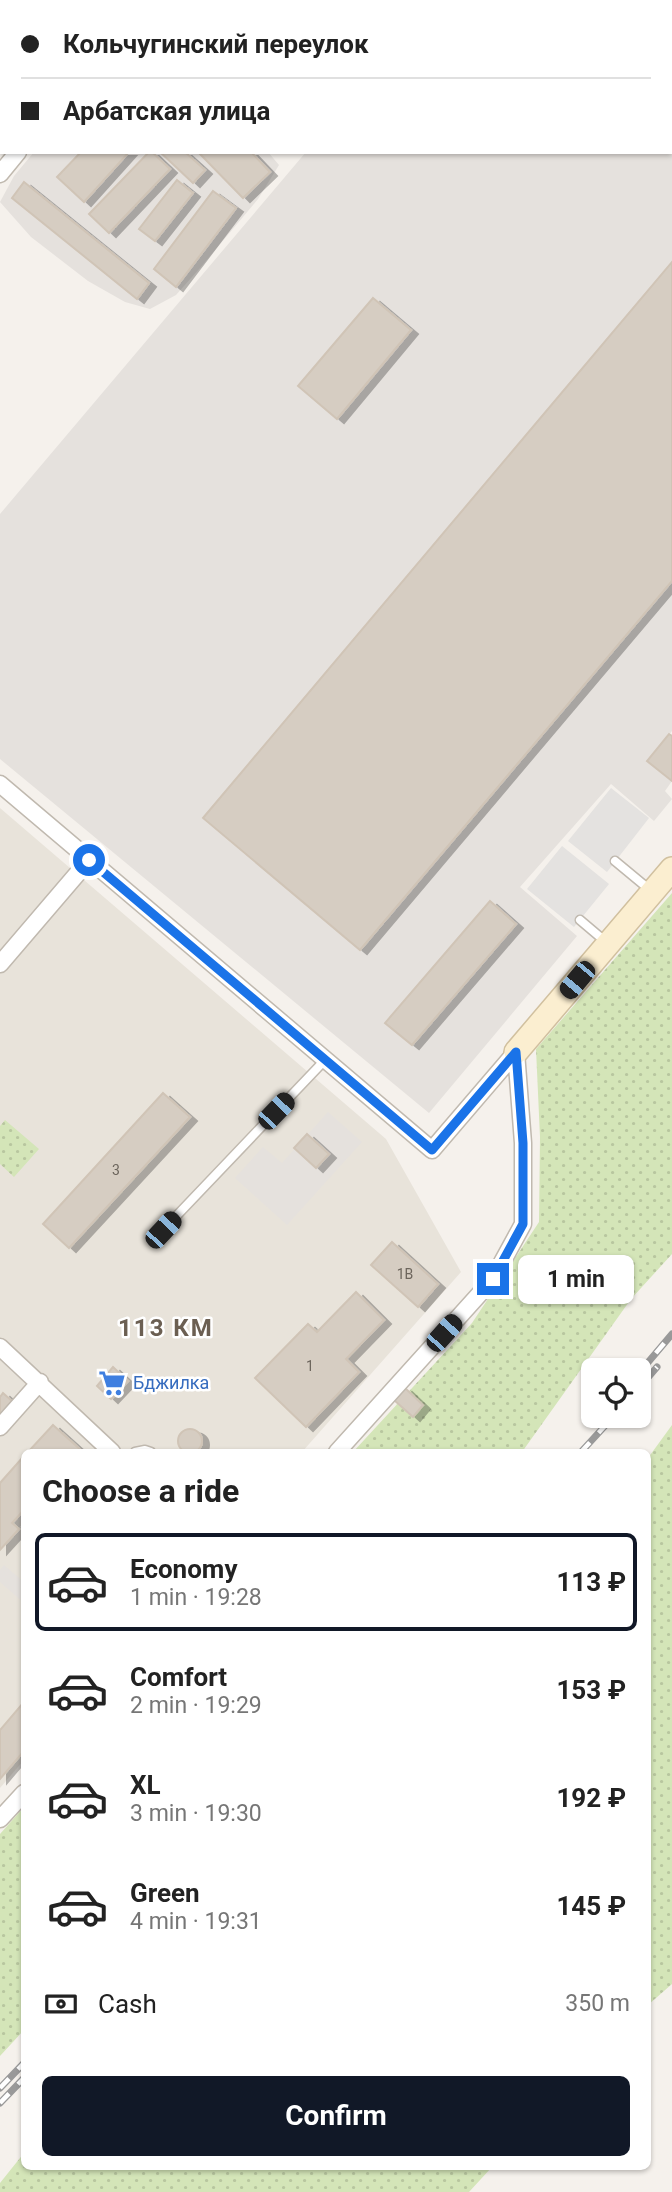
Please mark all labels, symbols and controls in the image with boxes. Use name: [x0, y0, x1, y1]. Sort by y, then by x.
text: Кольчугинский переулок: [63, 29, 369, 59]
text: Арбатская улица: [63, 96, 270, 126]
route start: [73, 844, 105, 876]
car: [556, 957, 599, 1003]
car: [254, 1089, 299, 1133]
house number: 3: [112, 1162, 120, 1178]
car: [141, 1207, 186, 1253]
callout: 1 min: [518, 1254, 633, 1304]
route end: [477, 1263, 509, 1295]
house number: 1В: [397, 1266, 413, 1282]
text: 1 min: [547, 1266, 605, 1293]
car: [423, 1310, 466, 1356]
district label: 113 КМ: [118, 1314, 214, 1342]
house number: 1: [306, 1358, 314, 1374]
map controls: [581, 1358, 651, 1428]
button: locate: [581, 1358, 651, 1428]
supermarket icon: Бджилка: [97, 1368, 127, 1398]
place label: Бджилка: [133, 1372, 209, 1393]
text: Choose a ride: [42, 1472, 239, 1510]
icon: car: [46, 1551, 109, 1614]
text: Economy: [130, 1554, 237, 1584]
text: 113 ₽: [556, 1567, 626, 1597]
text: 1 min · 19:28: [130, 1584, 262, 1611]
icon: car: [46, 1659, 109, 1722]
text: Comfort: [130, 1662, 227, 1692]
text: 153 ₽: [556, 1675, 626, 1705]
text: 2 min · 19:29: [130, 1692, 262, 1719]
icon: car: [46, 1767, 109, 1830]
text: XL: [130, 1770, 161, 1800]
text: 192 ₽: [556, 1783, 626, 1813]
text: 3 min · 19:30: [130, 1800, 262, 1827]
icon: car: [46, 1875, 109, 1938]
text: Green: [130, 1878, 200, 1908]
text: 145 ₽: [556, 1891, 626, 1921]
text: 4 min · 19:31: [130, 1908, 262, 1935]
icon: cash: [42, 1985, 80, 2023]
text: Cash: [98, 1989, 157, 2019]
text: 350 m: [565, 1990, 630, 2017]
button: Confirm: [42, 2076, 630, 2156]

